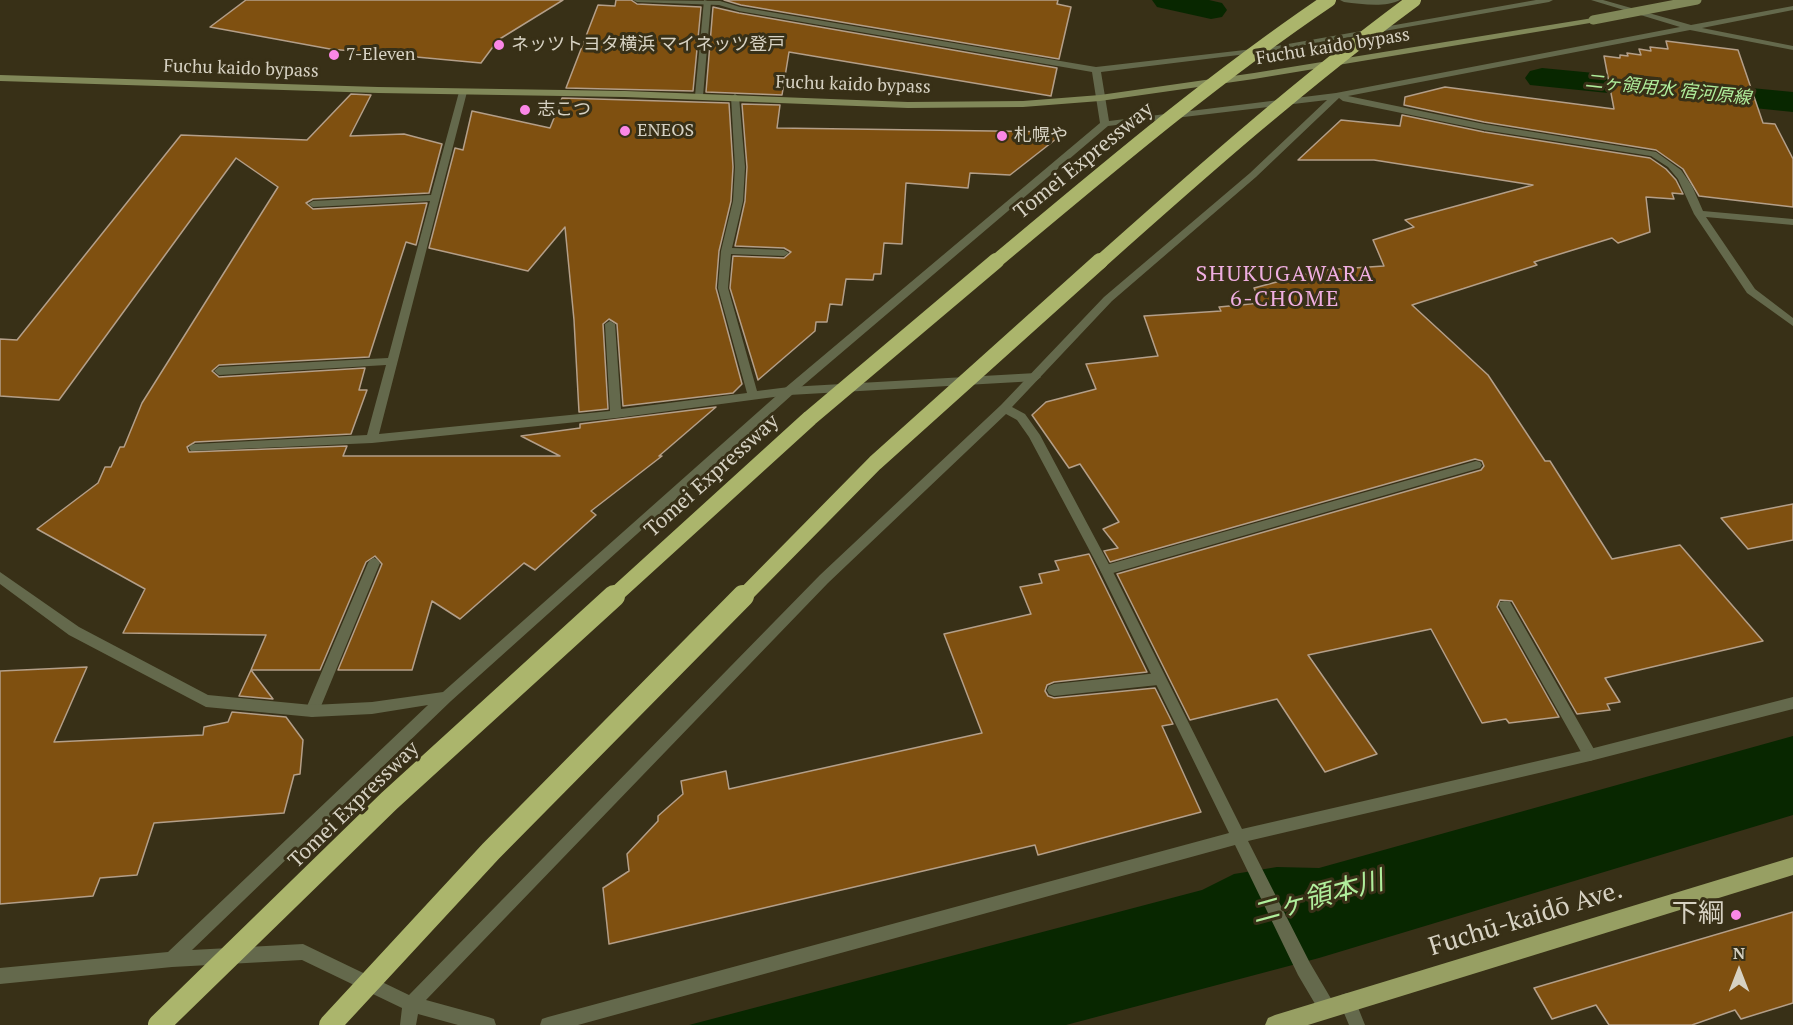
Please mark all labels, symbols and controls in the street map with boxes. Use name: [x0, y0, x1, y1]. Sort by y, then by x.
street label: Fuchu kaido bypass: [1255, 24, 1411, 70]
place label: ネッツトヨタ横浜 マイネッツ登戸: [511, 34, 785, 56]
marker: ネッツトヨタ横浜 マイネッツ登戸: [492, 38, 506, 52]
place label: 7-Eleven: [346, 44, 415, 66]
marker: 7-Eleven: [327, 48, 341, 62]
street label: Fuchu kaido bypass: [163, 55, 319, 83]
street label: Fuchu kaido bypass: [775, 71, 931, 99]
water label: 二ヶ領用水 宿河原線: [1584, 71, 1752, 109]
street label: Tomei Expressway: [1009, 97, 1159, 225]
place label: 志こつ: [537, 99, 591, 121]
marker: 志こつ: [518, 103, 532, 117]
place label: ENEOS: [637, 120, 694, 142]
marker: ENEOS: [618, 124, 632, 138]
place label: 札幌や: [1014, 125, 1068, 147]
marker: 札幌や: [995, 129, 1009, 143]
district label: SHUKUGAWARA 6-CHOME: [1196, 262, 1374, 314]
street label: Tomei Expressway: [640, 409, 784, 543]
street label: Tomei Expressway: [283, 736, 425, 874]
water label: 二ヶ領本川: [1249, 865, 1387, 931]
street label: Fuchū-kaidō Ave.: [1425, 875, 1627, 963]
place label: 下綱: [1672, 899, 1724, 931]
marker: 下綱: [1729, 908, 1743, 922]
north arrow: [1709, 941, 1769, 1001]
text: N: [1733, 942, 1745, 964]

